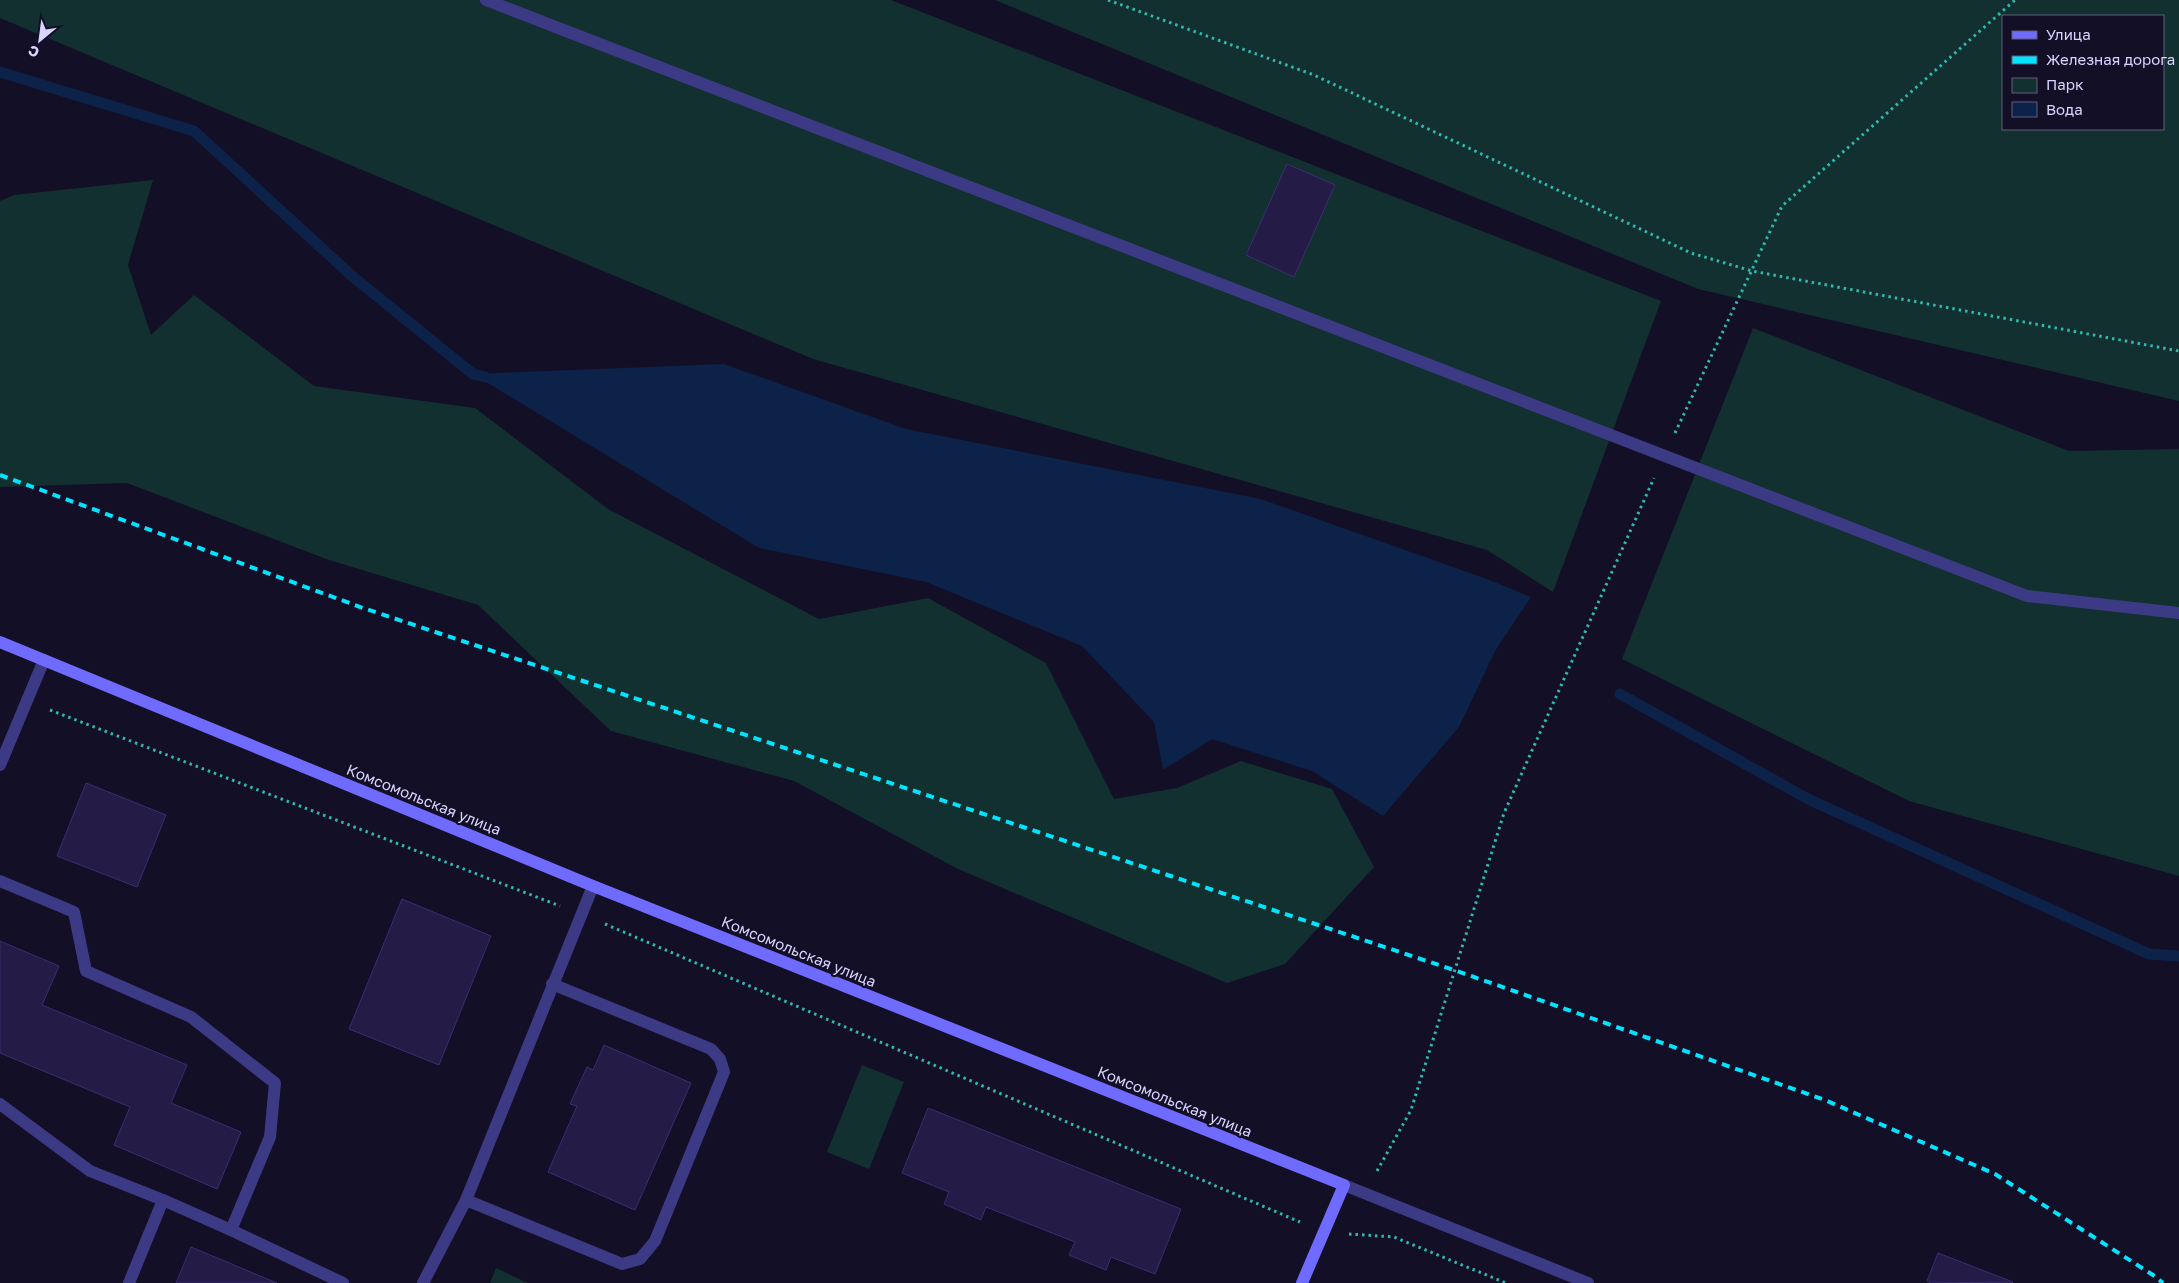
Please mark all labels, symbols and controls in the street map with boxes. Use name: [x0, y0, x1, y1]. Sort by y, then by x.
north arrow: [15, 15, 65, 65]
legend: [2002, 15, 2164, 130]
text: Улица: [2046, 25, 2091, 43]
text: С: [25, 42, 42, 62]
text: Железная дорога: [2046, 50, 2175, 68]
text: Парк: [2046, 75, 2084, 93]
text: Вода: [2046, 100, 2083, 118]
street label: Комсомольская улица: [344, 760, 504, 838]
street label: Комсомольская улица: [719, 912, 879, 990]
street label: Комсомольская улица: [1095, 1062, 1255, 1140]

